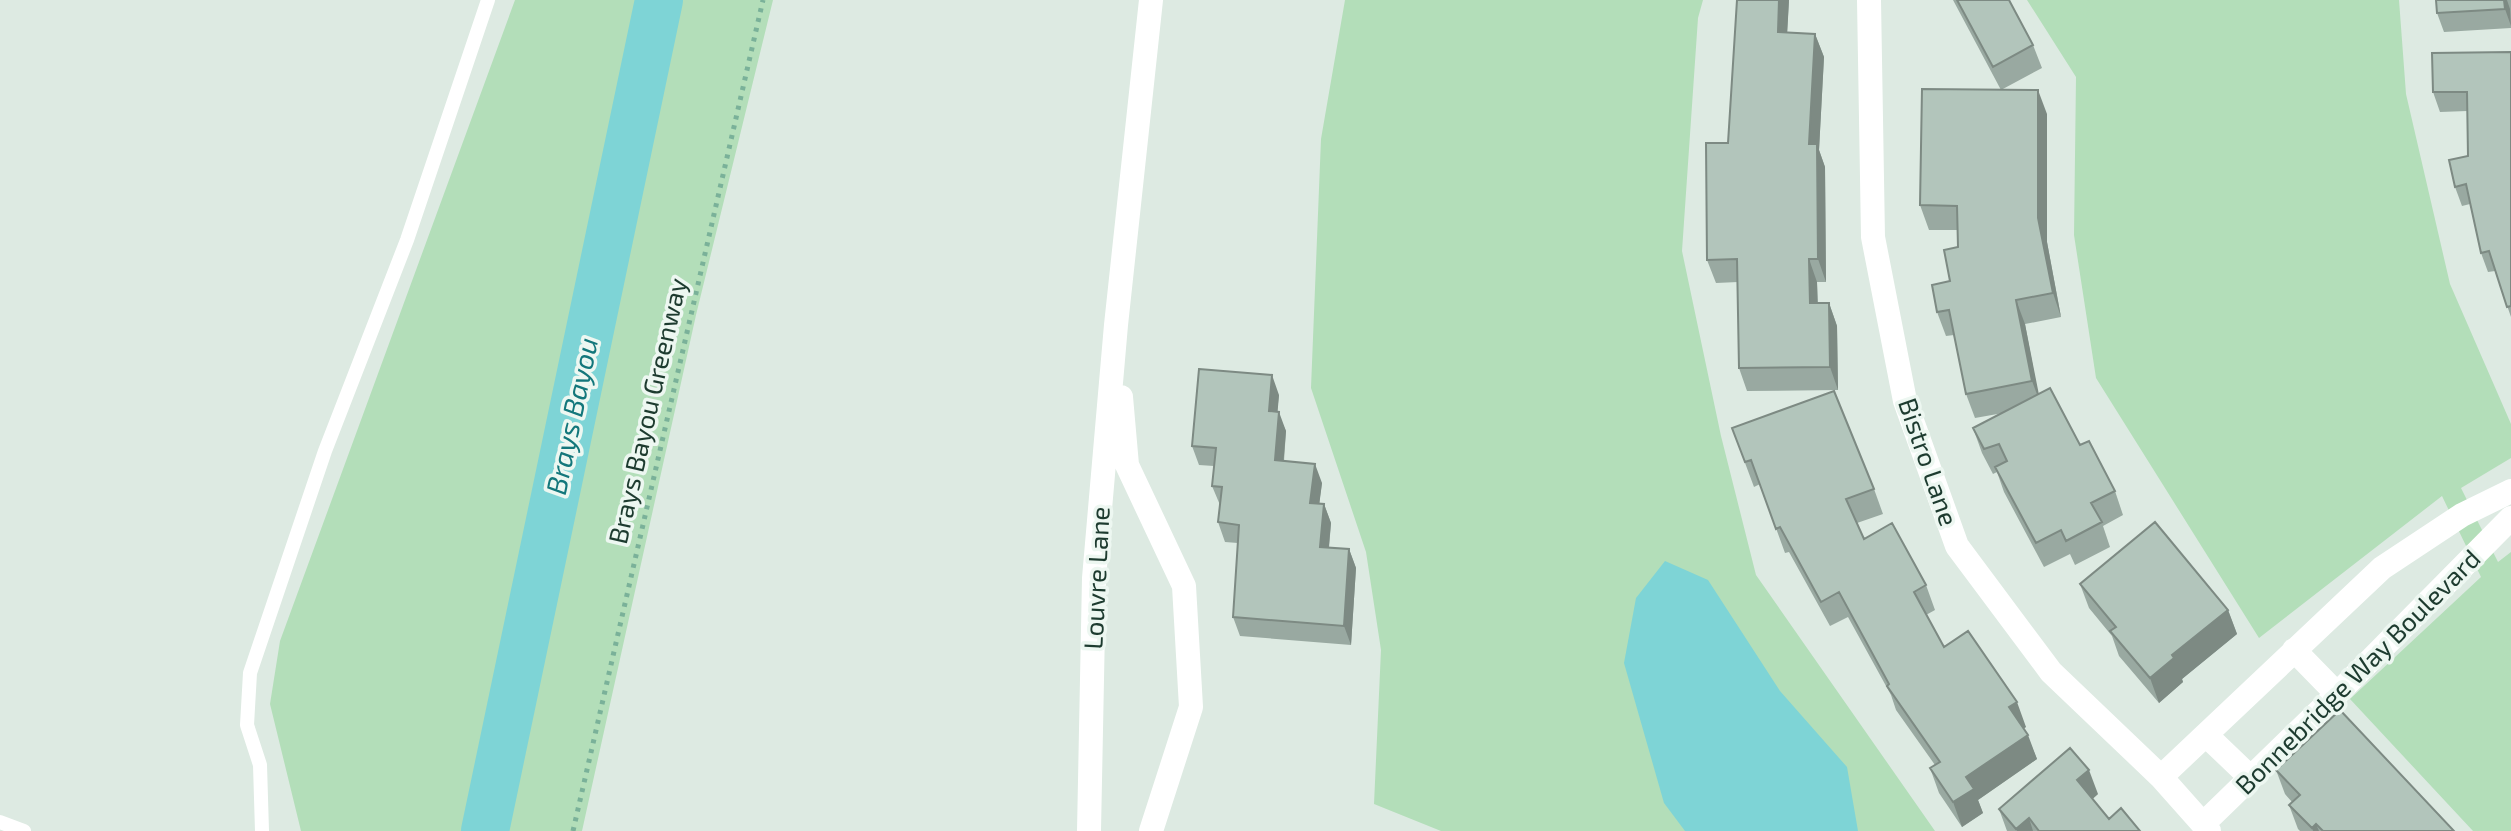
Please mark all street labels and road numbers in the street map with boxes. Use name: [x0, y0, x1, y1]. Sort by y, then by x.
street label: Brays Bayou Greenway: [601, 275, 692, 547]
street label: Bistro Lane: [1893, 394, 1966, 529]
street label: Louvre Lane: [1076, 506, 1115, 650]
street label: Bonnebridge Way Boulevard: [2228, 542, 2486, 800]

